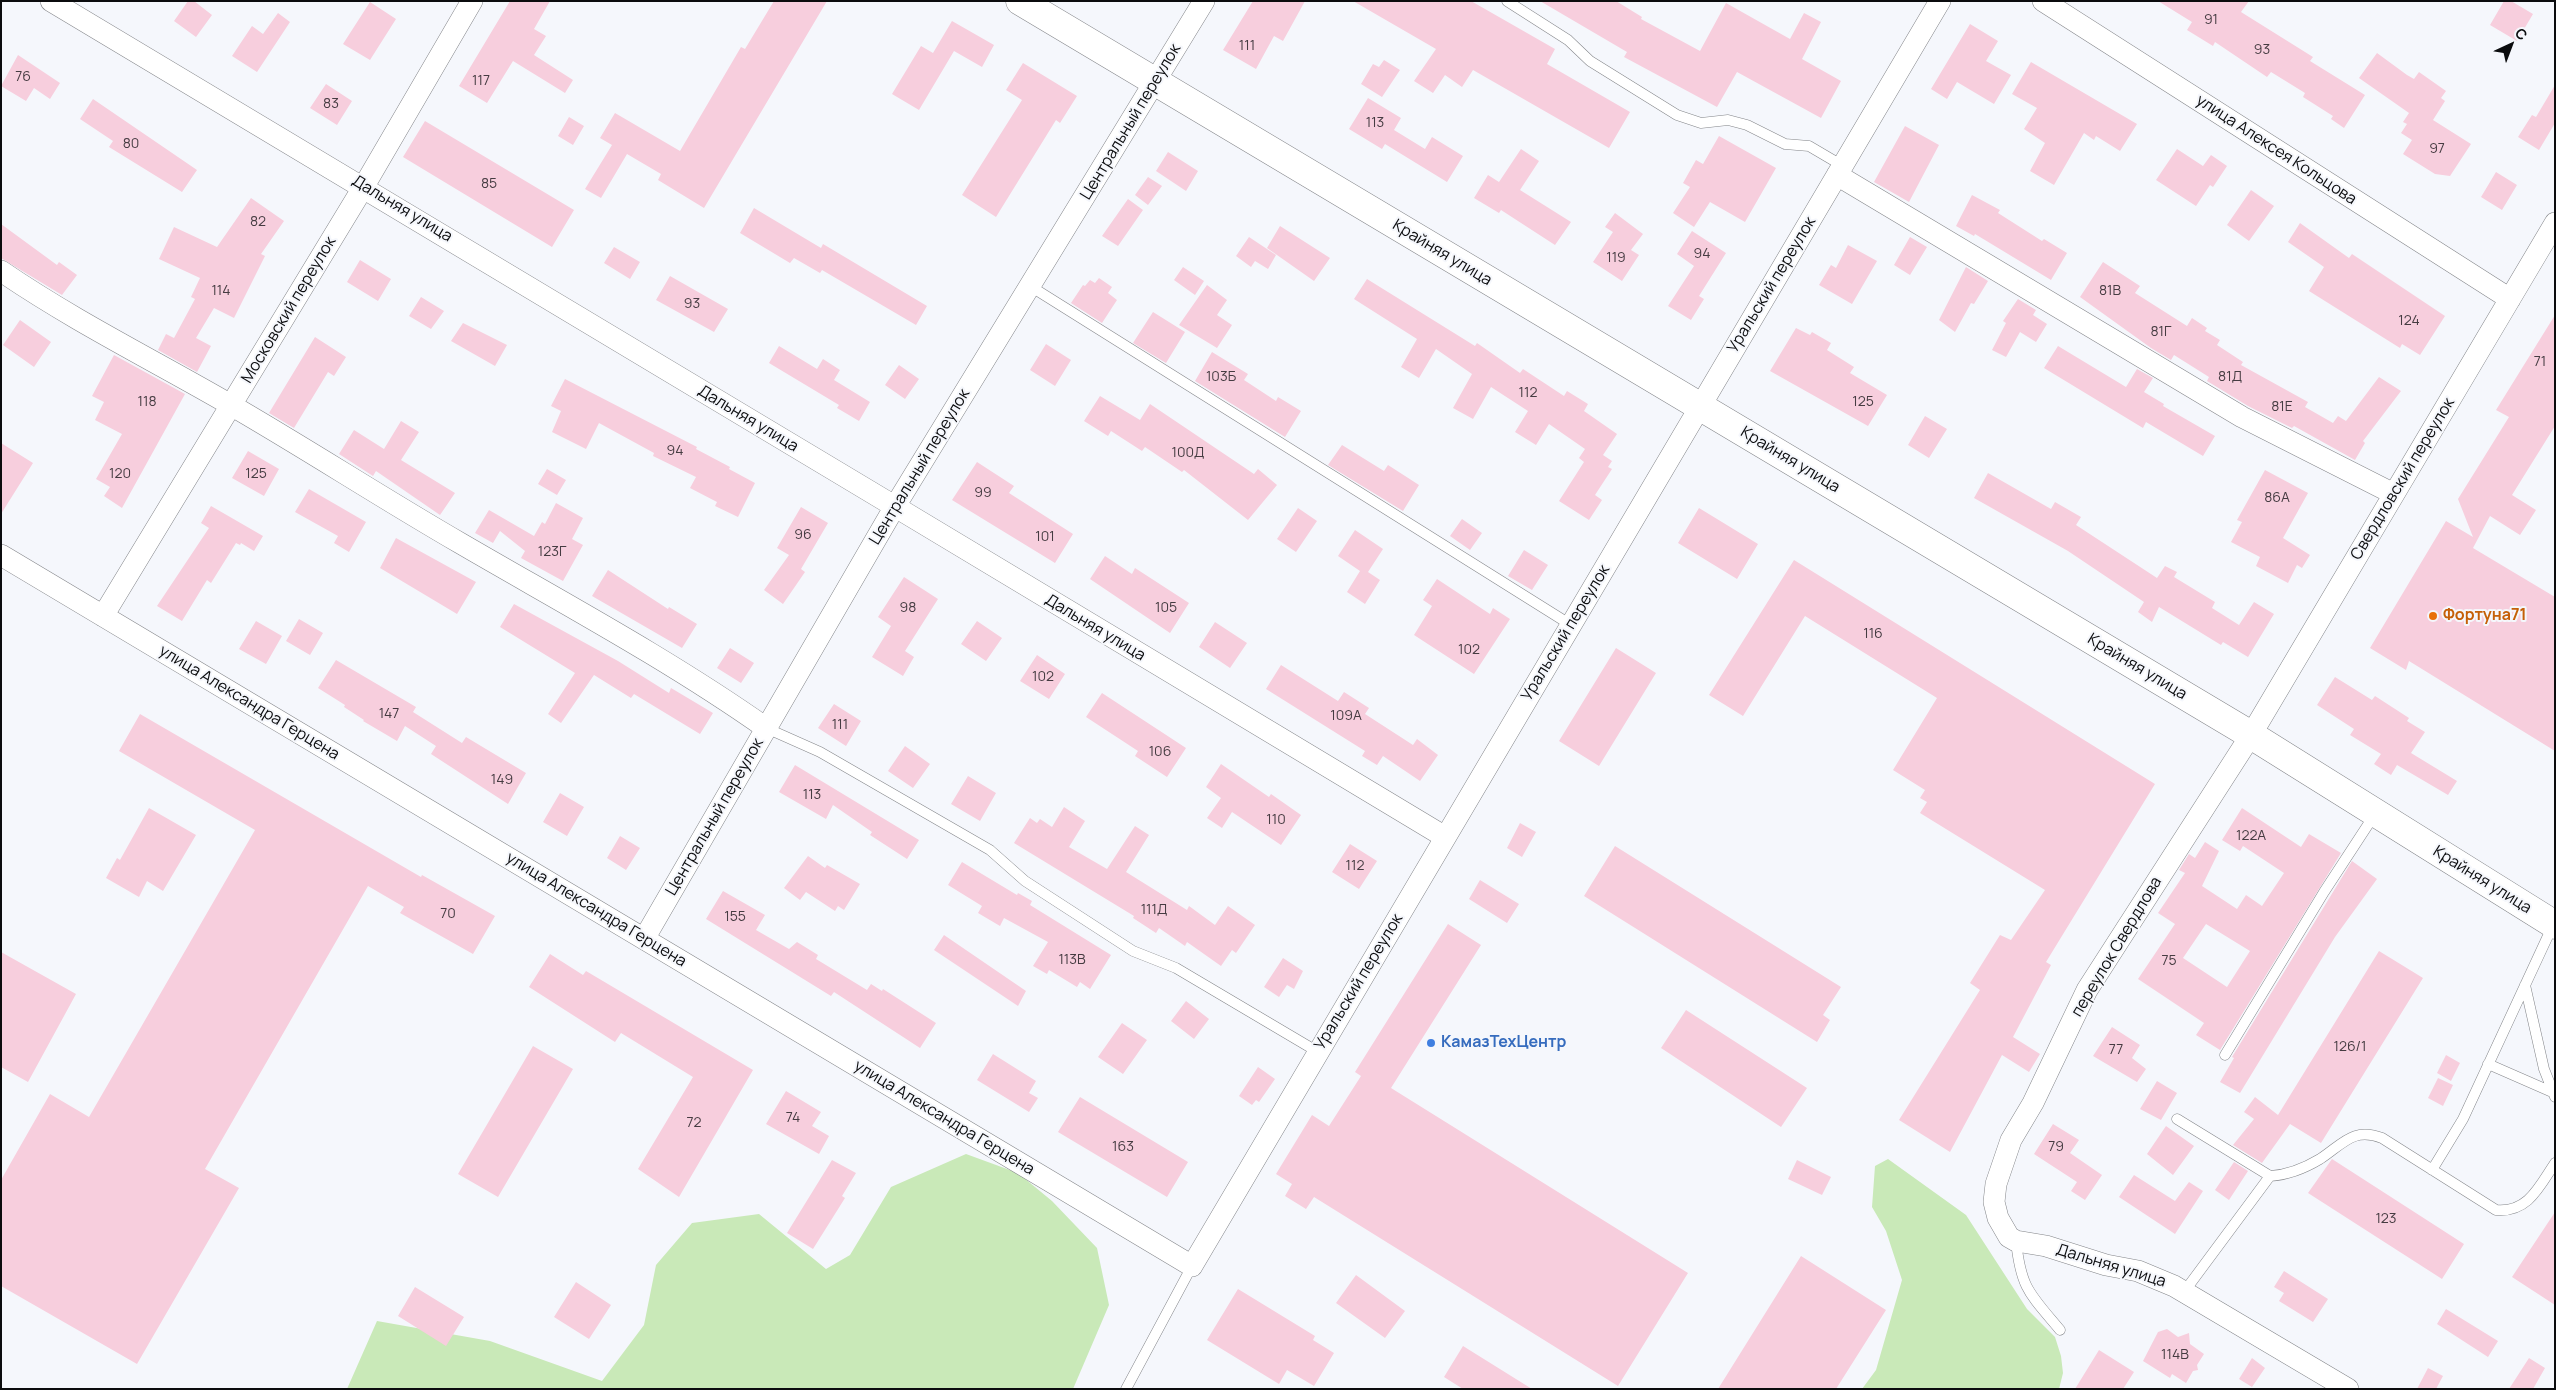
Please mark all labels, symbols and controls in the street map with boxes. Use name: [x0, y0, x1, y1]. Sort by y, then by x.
house number: 91: [2204, 12, 2218, 28]
north arrow: [2486, 20, 2536, 70]
text: С: [2511, 23, 2532, 44]
house number: 111: [1239, 38, 1255, 54]
street label: Центральный переулок: [1077, 41, 1185, 203]
house number: 93: [2254, 42, 2270, 58]
house number: 76: [15, 69, 31, 85]
house number: 117: [472, 73, 490, 89]
street label: улица Алексея Кольцова: [2192, 91, 2360, 209]
house number: 83: [323, 96, 339, 112]
house number: 113: [1366, 115, 1384, 131]
house number: 80: [123, 136, 139, 152]
house number: 97: [2429, 141, 2445, 157]
street label: Дальняя улица: [348, 171, 456, 247]
house number: 85: [481, 176, 497, 192]
street label: Уральский переулок: [1724, 213, 1820, 357]
house number: 82: [250, 214, 266, 230]
street label: Крайняя улица: [1389, 216, 1495, 290]
street label: Московский переулок: [238, 233, 340, 387]
house number: 94: [1694, 246, 1710, 262]
house number: 119: [1606, 250, 1626, 266]
house number: 114: [211, 283, 231, 299]
house number: 81В: [2099, 283, 2121, 299]
house number: 93: [684, 296, 700, 312]
house number: 124: [2398, 313, 2420, 329]
house number: 81Г: [2150, 324, 2172, 340]
house number: 71: [2534, 354, 2546, 370]
house number: 103Б: [1206, 369, 1236, 385]
house number: 81Д: [2218, 369, 2242, 385]
street label: Дальняя улица: [694, 381, 802, 457]
house number: 112: [1519, 385, 1537, 401]
street label: Центральный переулок: [866, 386, 974, 548]
house number: 118: [137, 394, 157, 410]
house number: 125: [1852, 394, 1874, 410]
street label: Свердловский переулок: [2347, 394, 2459, 564]
house number: 81Е: [2271, 399, 2293, 415]
street label: Крайняя улица: [1737, 423, 1843, 497]
house number: 94: [667, 443, 683, 459]
house number: 100Д: [1172, 445, 1204, 461]
house number: 120: [109, 466, 131, 482]
house number: 125: [245, 466, 267, 482]
house number: 99: [974, 485, 992, 501]
house number: 86А: [2264, 490, 2290, 506]
house number: 96: [794, 527, 812, 543]
house number: 101: [1035, 529, 1055, 545]
house number: 123Г: [538, 544, 566, 560]
street label: Уральский переулок: [1518, 561, 1614, 705]
street label: Дальняя улица: [1041, 590, 1149, 666]
house number: 98: [900, 600, 916, 616]
house number: 105: [1155, 600, 1177, 616]
place label: Фортуна71: [2443, 606, 2526, 626]
marker: Фортуна71: [2427, 610, 2439, 622]
house number: 116: [1863, 626, 1883, 642]
street label: Крайняя улица: [2084, 630, 2190, 704]
street label: улица Александра Герцена: [155, 641, 343, 765]
house number: 102: [1458, 642, 1480, 658]
house number: 102: [1032, 669, 1054, 685]
house number: 147: [379, 706, 399, 722]
house number: 109А: [1330, 708, 1362, 724]
house number: 111: [832, 717, 848, 733]
street label: Центральный переулок: [662, 735, 768, 899]
house number: 106: [1149, 744, 1171, 760]
house number: 149: [491, 772, 513, 788]
house number: 113: [803, 787, 821, 803]
house number: 110: [1266, 812, 1286, 828]
house number: 122А: [2236, 828, 2266, 844]
street label: Крайняя улица: [2429, 842, 2535, 918]
street label: улица Александра Герцена: [502, 848, 690, 972]
house number: 112: [1346, 858, 1364, 874]
street label: переулок Свердлова: [2068, 874, 2166, 1020]
house number: 111Д: [1141, 902, 1167, 918]
house number: 70: [440, 906, 456, 922]
house number: 155: [724, 909, 746, 925]
street label: Уральский переулок: [1311, 910, 1407, 1054]
house number: 113В: [1058, 952, 1086, 968]
house number: 75: [2161, 953, 2177, 969]
place label: КамазТехЦентр: [1441, 1033, 1566, 1053]
marker: КамазТехЦентр: [1425, 1037, 1437, 1049]
house number: 126/1: [2333, 1039, 2367, 1055]
house number: 77: [2109, 1042, 2123, 1058]
street label: улица Александра Герцена: [850, 1056, 1038, 1180]
house number: 74: [786, 1110, 800, 1126]
house number: 72: [686, 1115, 702, 1131]
house number: 163: [1112, 1139, 1134, 1155]
house number: 79: [2048, 1139, 2064, 1155]
house number: 123: [2375, 1211, 2397, 1227]
street label: Дальняя улица: [2054, 1240, 2168, 1292]
house number: 114В: [2161, 1347, 2189, 1363]

